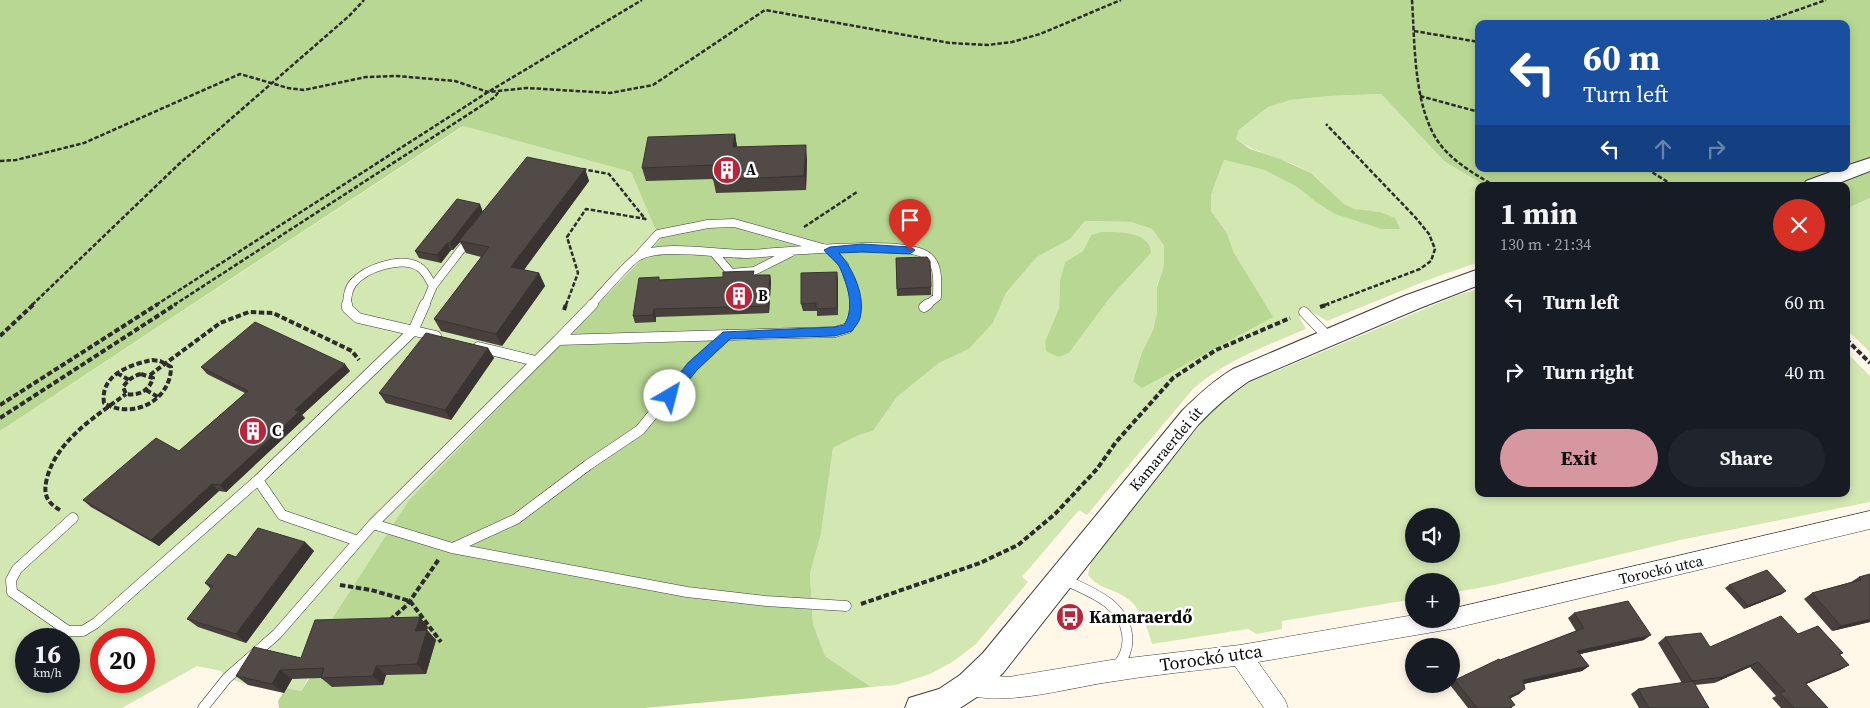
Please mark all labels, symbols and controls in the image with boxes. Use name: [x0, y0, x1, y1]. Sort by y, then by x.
text: 60 m: [1583, 34, 1660, 82]
icon: left: [1500, 40, 1565, 105]
text: Turn left: [1583, 79, 1668, 109]
icon: left: [1596, 135, 1624, 163]
icon: ahead: [1649, 135, 1677, 163]
icon: right: [1702, 135, 1730, 163]
building icon: A: [712, 155, 742, 185]
place label: A: [746, 159, 756, 180]
text: 1 min: [1500, 193, 1578, 234]
pin: [889, 199, 931, 250]
button: close: [1773, 199, 1825, 251]
icon: arrive: [896, 206, 924, 234]
text: 130 m · 21:34: [1500, 233, 1591, 255]
building icon: B: [724, 281, 754, 311]
place label: B: [758, 285, 768, 306]
icon: left: [1500, 288, 1528, 316]
text: Turn left: [1543, 289, 1619, 315]
text: 60 m: [1784, 289, 1825, 315]
icon: right: [1500, 358, 1528, 386]
text: Turn right: [1543, 359, 1634, 385]
text: 40 m: [1784, 359, 1825, 385]
position arrow: [643, 369, 695, 421]
street label: Kamaraerdei út: [1124, 402, 1207, 495]
building icon: C: [238, 416, 268, 446]
place label: C: [272, 420, 281, 441]
button: Exit: [1500, 429, 1658, 487]
button: Share: [1668, 429, 1825, 487]
map controls: [1405, 508, 1460, 693]
button: sound: [1405, 508, 1460, 563]
street label: Torockó utca: [1617, 550, 1706, 589]
button: +: [1405, 573, 1460, 628]
bus stop icon: Kamaraerdő: [1055, 602, 1085, 632]
place label: Kamaraerdő: [1089, 604, 1192, 629]
speed limit sign: 20: [90, 628, 155, 693]
text: 16: [34, 637, 61, 671]
street label: Torockó utca: [1158, 638, 1265, 677]
button: −: [1405, 638, 1460, 693]
text: km/h: [33, 665, 62, 681]

